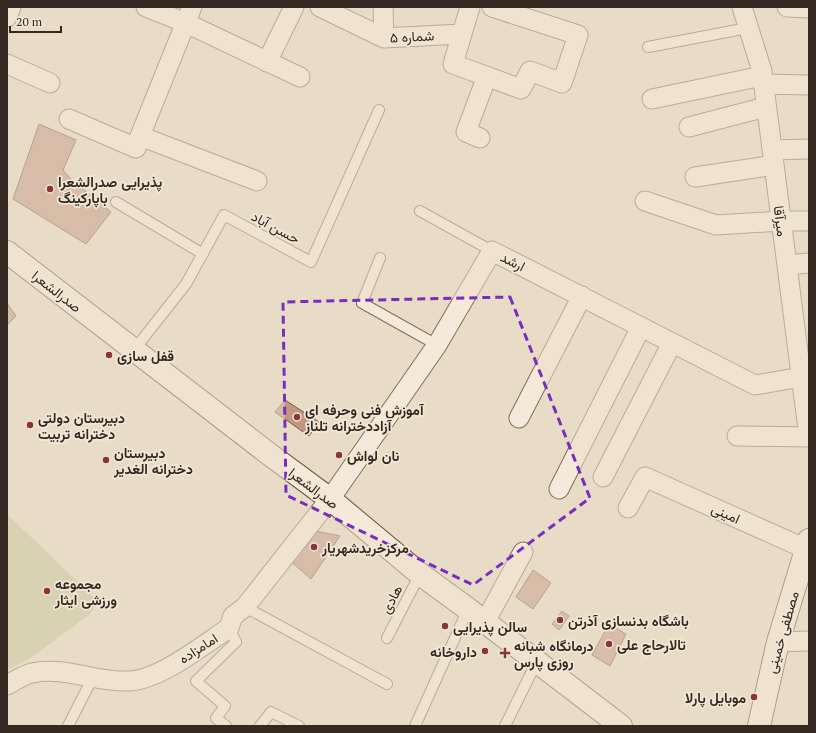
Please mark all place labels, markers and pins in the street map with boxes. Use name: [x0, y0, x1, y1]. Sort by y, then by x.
place label: پذیرایی صدرالشعرا باپارکینگ: [58, 172, 162, 208]
marker: پذیرایی صدرالشعرا باپارکینگ: [45, 184, 55, 194]
place label: قفل سازی: [117, 346, 174, 365]
marker: قفل سازی: [104, 350, 114, 360]
place label: آموزش فنی وحرفه ای آزاددخترانه تلناز: [304, 400, 425, 435]
place label: دبیرستان دولتی دخترانه تربیت: [38, 408, 125, 443]
marker: آموزش فنی وحرفه ای آزاددخترانه تلناز: [292, 412, 302, 422]
marker: دبیرستان دولتی دخترانه تربیت: [25, 420, 35, 430]
place label: دبیرستان دخترانه الغدیر: [113, 443, 193, 478]
place label: نان لواش: [347, 446, 400, 465]
marker: نان لواش: [334, 450, 344, 460]
marker: دبیرستان دخترانه الغدیر: [101, 455, 111, 465]
place label: مرکزخریدشهریار: [321, 538, 409, 557]
marker: مرکزخریدشهریار: [309, 542, 319, 552]
place label: مجموعه ورزشی ایثار: [54, 574, 117, 609]
marker: مجموعه ورزشی ایثار: [42, 586, 52, 596]
place label: باشگاه بدنسازی آذرتن: [568, 611, 689, 630]
marker: باشگاه بدنسازی آذرتن: [555, 615, 565, 625]
place label: سالن پذیرایی: [453, 617, 527, 637]
marker: سالن پذیرایی: [440, 621, 450, 631]
place label: تالارحاج علی: [617, 635, 686, 655]
place label: درمانگاه شبانه روزی پارس: [514, 636, 594, 672]
marker: تالارحاج علی: [604, 639, 614, 649]
place label: داروخانه: [430, 642, 477, 661]
marker: داروخانه: [480, 646, 490, 656]
marker: درمانگاه شبانه روزی پارس: [499, 647, 511, 659]
place label: موبایل پارلا: [685, 688, 746, 708]
marker: موبایل پارلا: [749, 692, 759, 702]

